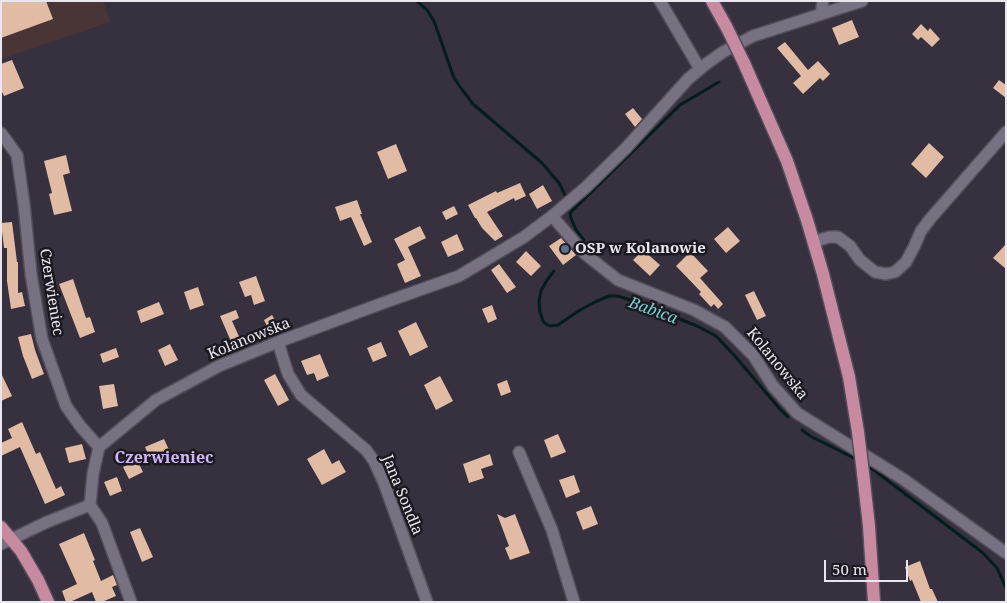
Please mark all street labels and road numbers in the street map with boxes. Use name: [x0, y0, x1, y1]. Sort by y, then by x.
street label: Czerwieniec: [35, 247, 67, 337]
street label: Kolanowska: [205, 314, 293, 364]
street label: Kolanowska: [743, 324, 811, 404]
street label: Jana Sondla: [378, 452, 426, 538]

